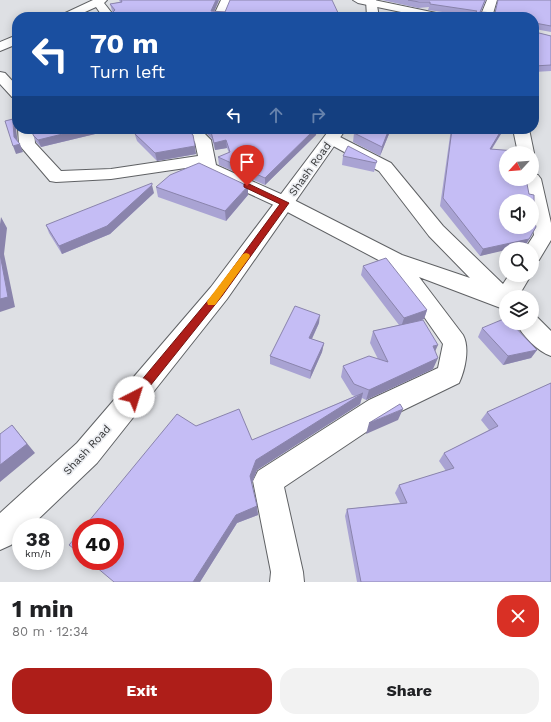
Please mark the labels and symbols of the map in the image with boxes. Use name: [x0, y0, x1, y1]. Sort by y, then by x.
street label: Shash Road: [286, 140, 334, 198]
pin: [230, 145, 264, 186]
north arrow: [499, 146, 539, 186]
position arrow: [113, 376, 155, 418]
street label: Shash Road: [61, 422, 113, 478]
speed limit sign: 40: [72, 518, 124, 570]

